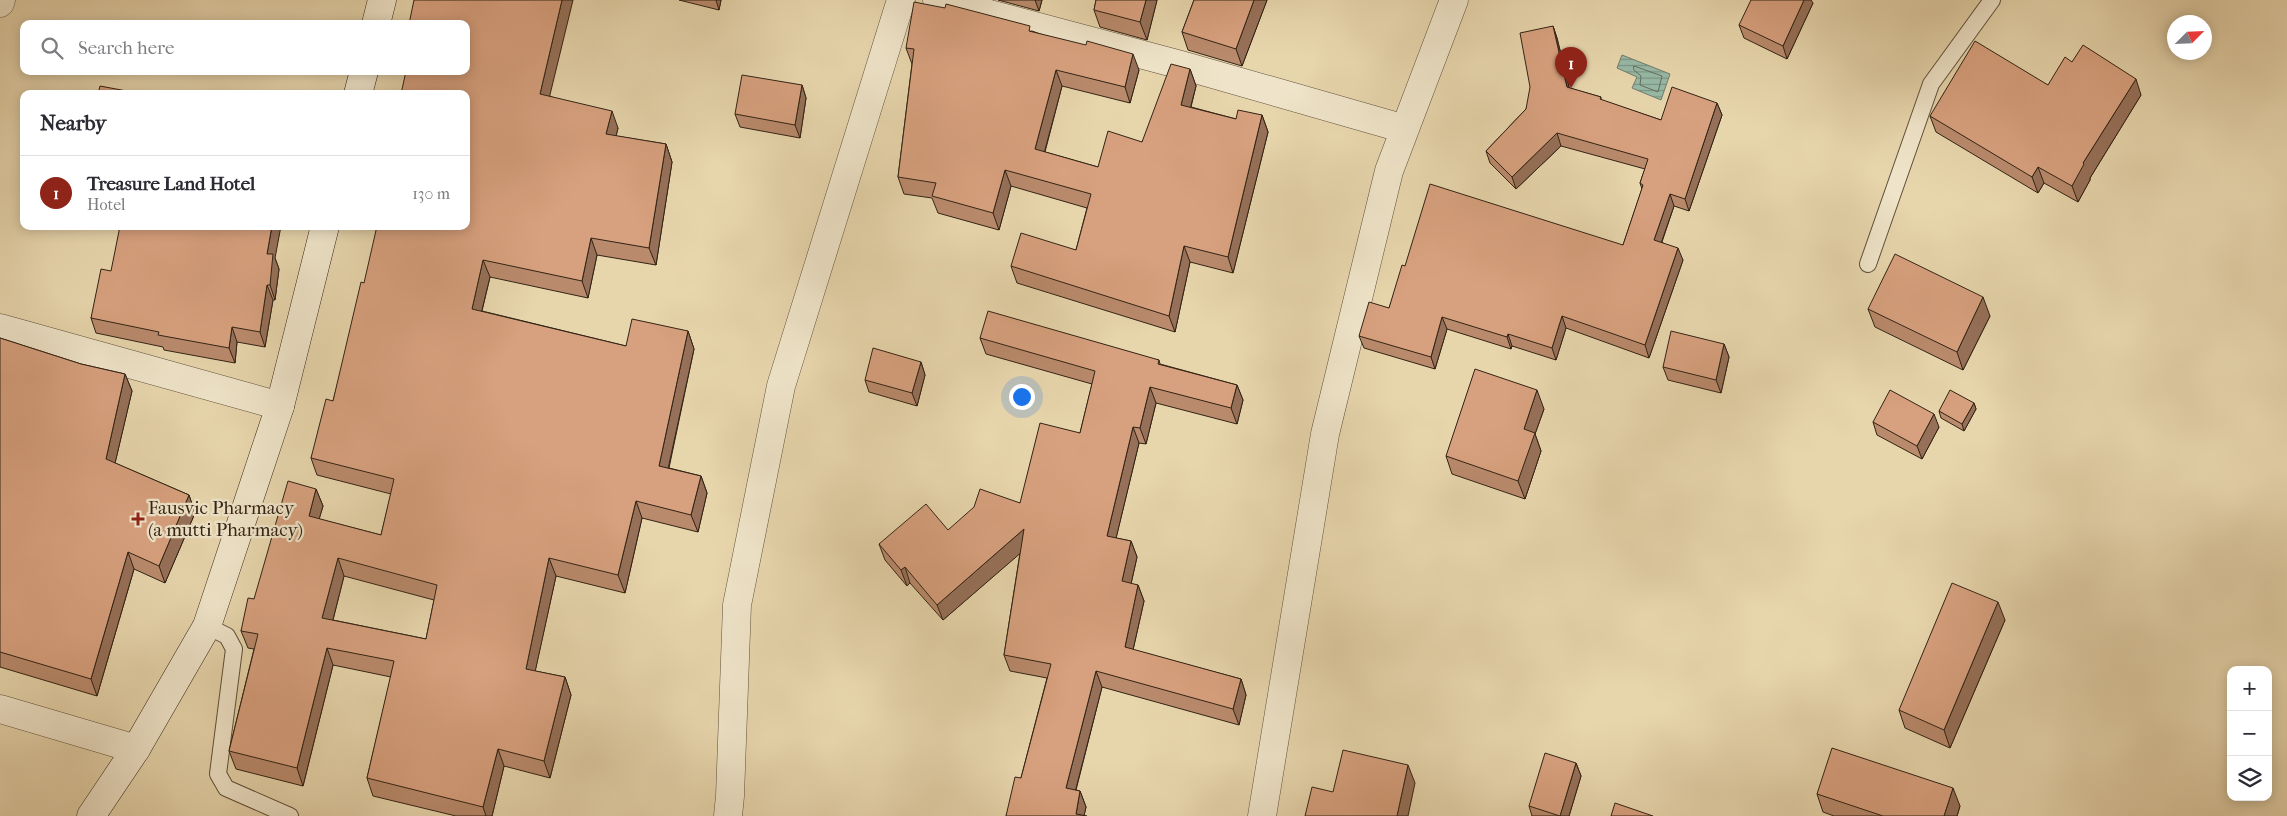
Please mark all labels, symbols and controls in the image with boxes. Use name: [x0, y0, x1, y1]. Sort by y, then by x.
north arrow: [2167, 15, 2212, 60]
search box: [20, 20, 470, 75]
icon: search: [38, 34, 66, 62]
text: Search here: [78, 37, 174, 59]
pin: 1: [1555, 47, 1587, 88]
text: Nearby: [40, 111, 106, 135]
text: Treasure Land Hotel: [87, 173, 255, 195]
text: 1: [53, 184, 59, 203]
text: 130 m: [412, 184, 450, 203]
text: Hotel: [87, 195, 125, 214]
your location: [1009, 384, 1035, 410]
place label: Fausvic Pharmacy (a mutti Pharmacy): [148, 497, 303, 541]
marker: Fausvic Pharmacy (a mutti Pharmacy): [132, 513, 144, 525]
map controls: [2227, 666, 2272, 801]
button: +: [2227, 666, 2272, 711]
button: −: [2227, 711, 2272, 756]
button: layers: [2227, 756, 2272, 801]

